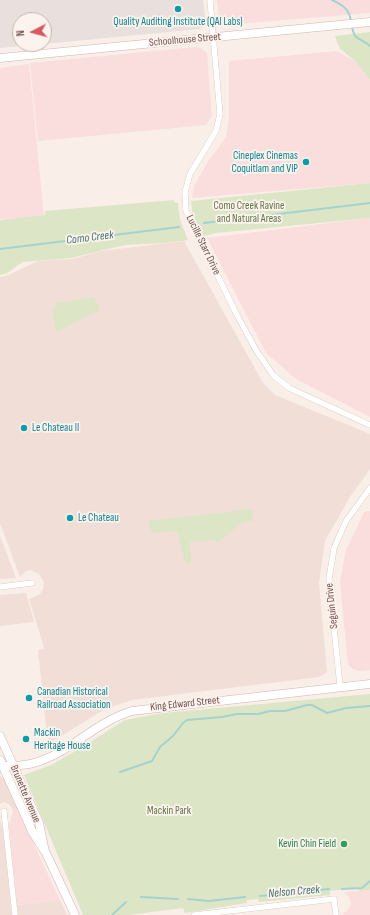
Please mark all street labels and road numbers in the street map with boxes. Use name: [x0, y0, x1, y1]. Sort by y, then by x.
street label: Schoolhouse Street: [148, 30, 222, 50]
street label: Lucille Starr Drive: [183, 213, 223, 277]
street label: Seguin Drive: [323, 583, 341, 629]
street label: King Edward Street: [150, 694, 220, 714]
street label: Brunette Avenue: [7, 763, 43, 825]

